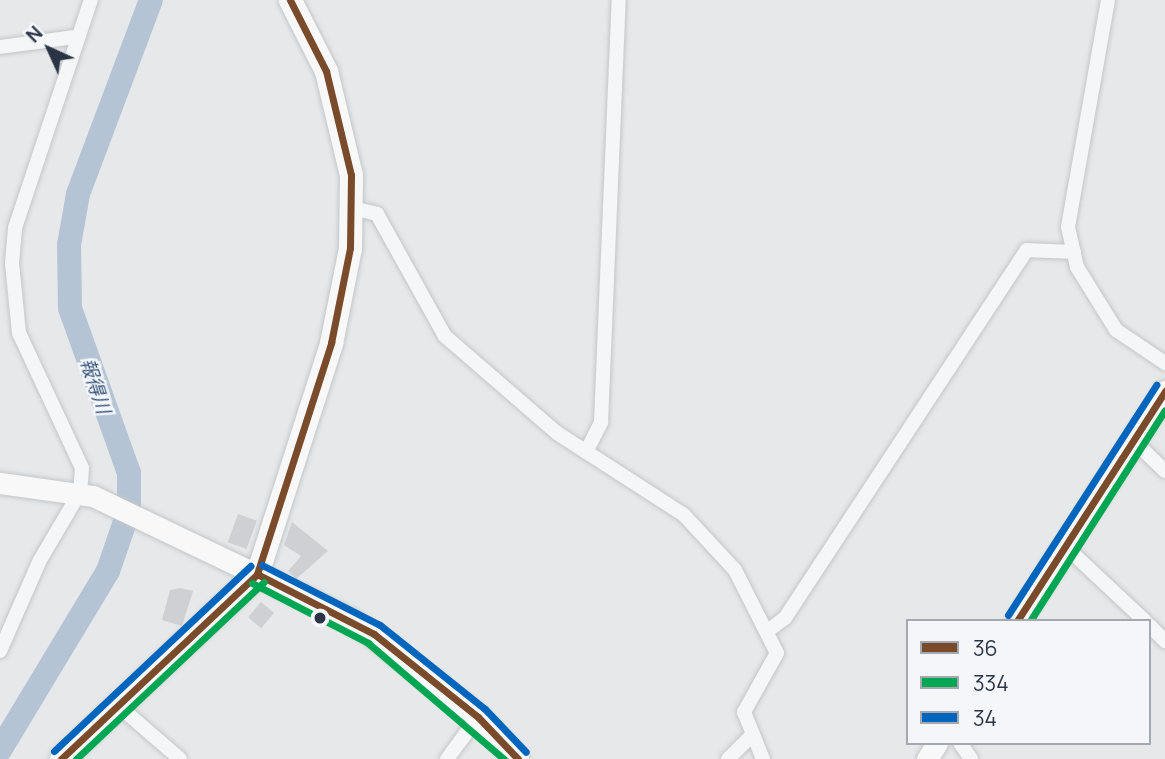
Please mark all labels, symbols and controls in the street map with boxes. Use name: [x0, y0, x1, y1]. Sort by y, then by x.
north arrow: [14, 14, 84, 84]
text: N: [20, 20, 48, 48]
water label: 報得川: [75, 355, 115, 417]
unlabelled marker: [313, 611, 327, 625]
legend: [906, 619, 1151, 745]
text: 36: [973, 634, 998, 662]
text: 334: [973, 669, 1009, 697]
text: 34: [973, 704, 997, 732]

